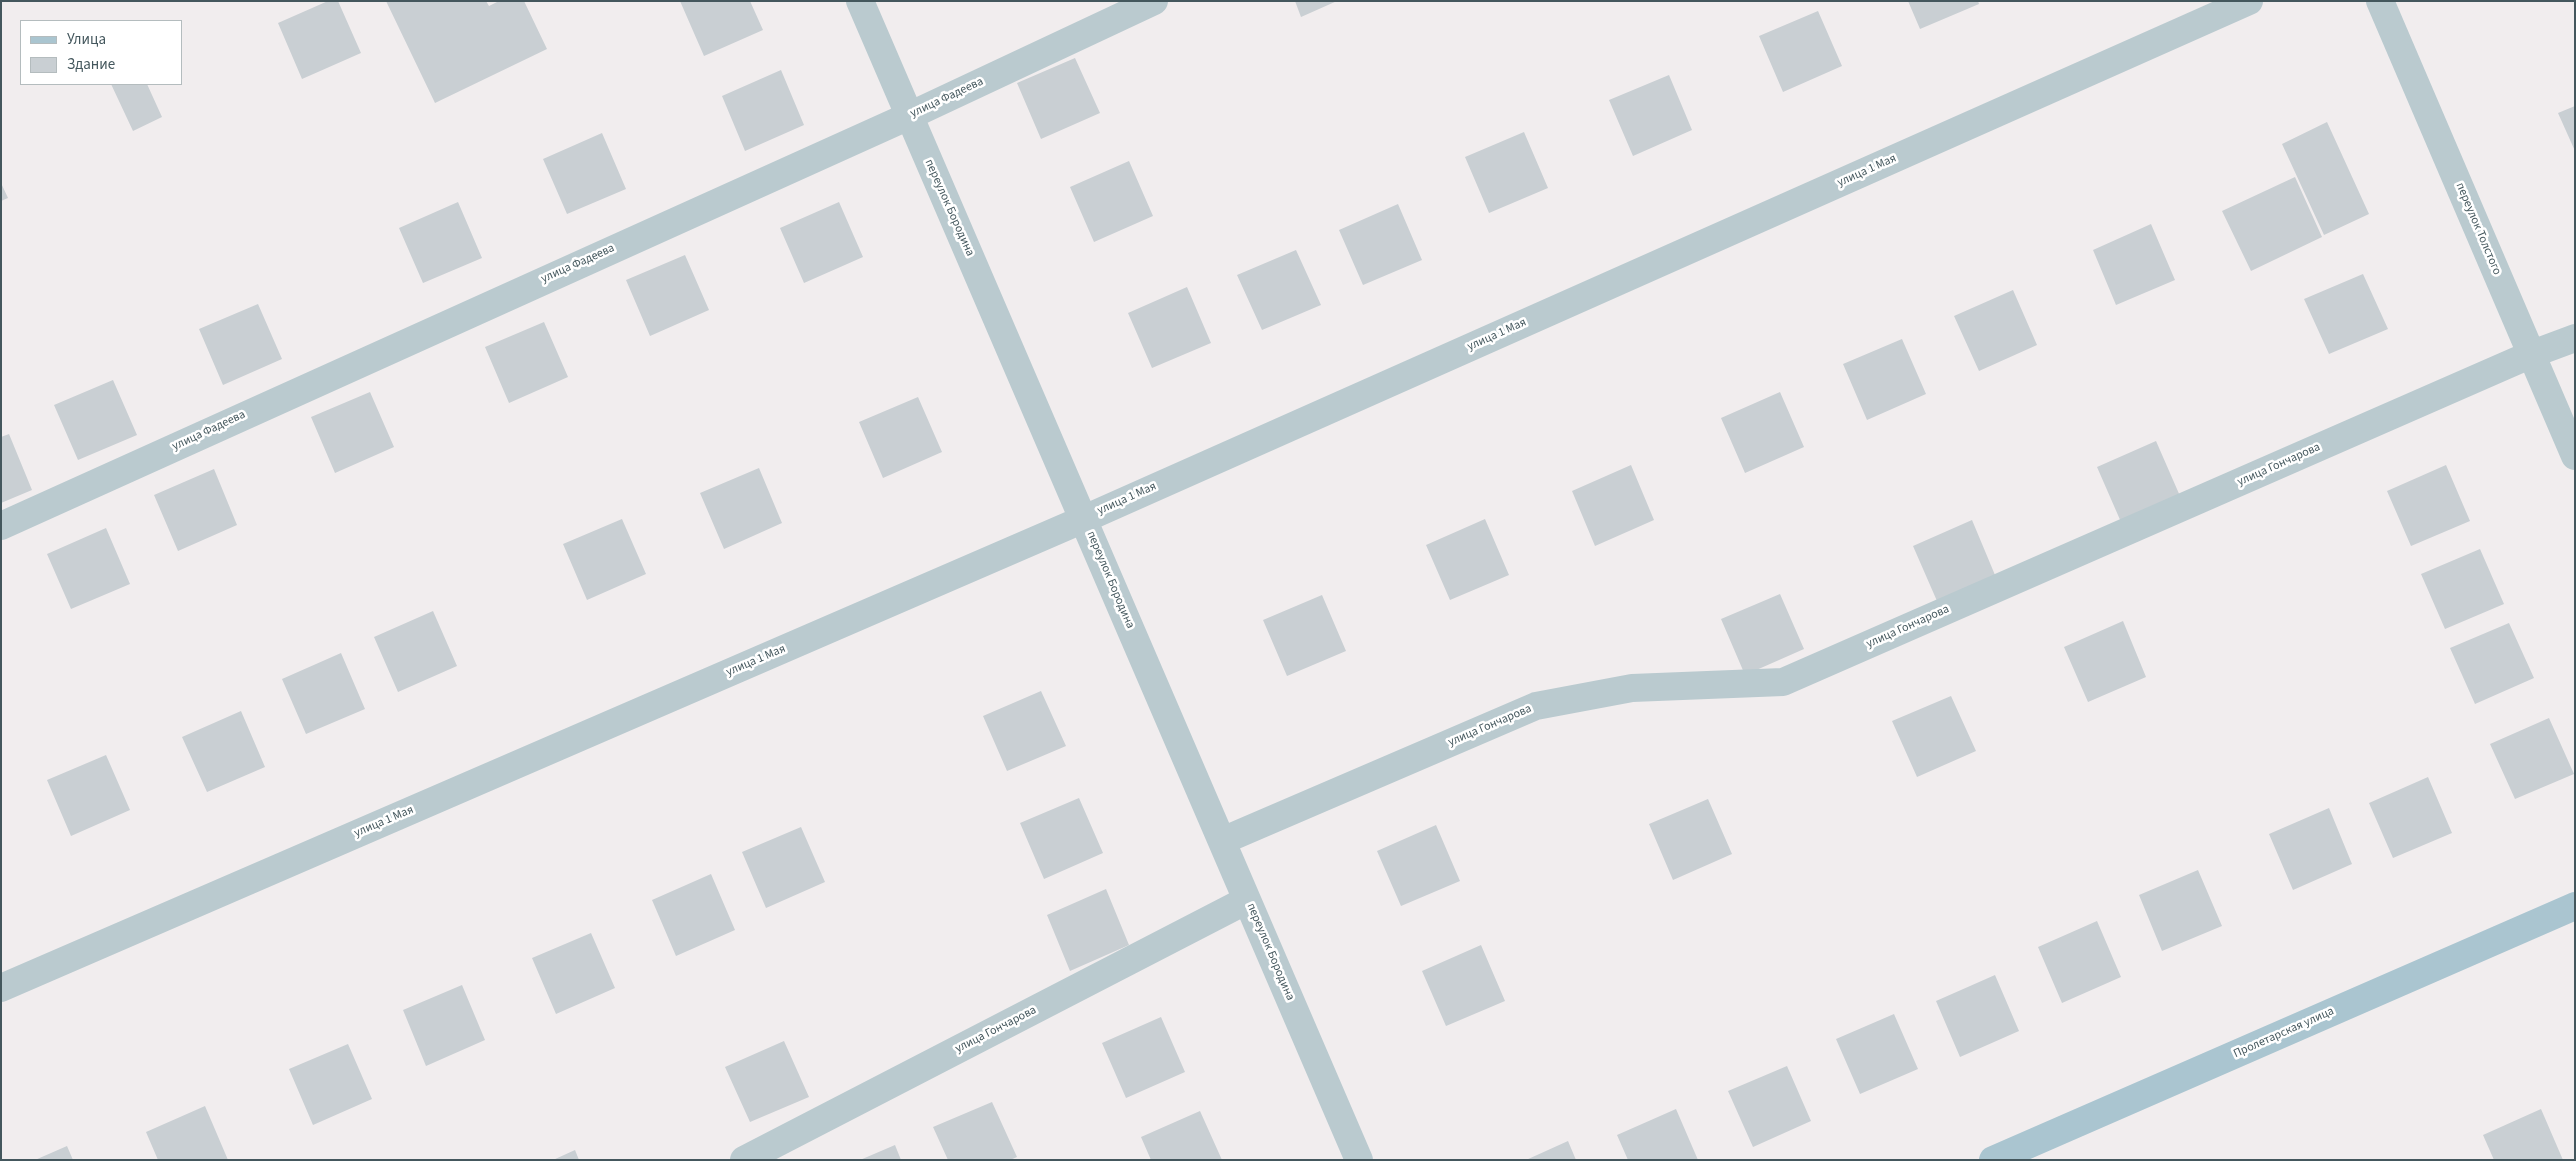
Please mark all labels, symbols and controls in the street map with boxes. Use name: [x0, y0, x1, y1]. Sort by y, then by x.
legend: [20, 20, 182, 85]
text: Улица: [67, 29, 106, 50]
text: Здание: [67, 54, 115, 75]
street label: улица Фадеева: [908, 75, 986, 121]
street label: улица 1 Мая: [1835, 152, 1899, 190]
street label: переулок Бородина: [921, 157, 977, 259]
street label: переулок Толстого: [2452, 181, 2504, 277]
street label: улица Фадеева: [539, 241, 617, 287]
street label: улица 1 Мая: [1465, 316, 1529, 354]
street label: улица Фадеева: [170, 408, 248, 454]
street label: улица Гончарова: [2235, 440, 2323, 490]
street label: улица 1 Мая: [1095, 480, 1159, 518]
street label: переулок Бородина: [1083, 529, 1137, 631]
street label: улица Гончарова: [1864, 602, 1952, 652]
street label: улица 1 Мая: [724, 642, 788, 680]
street label: улица Гончарова: [1446, 702, 1534, 750]
street label: улица 1 Мая: [352, 803, 416, 841]
street label: переулок Бородина: [1243, 901, 1297, 1003]
street label: улица Гончарова: [953, 1003, 1039, 1057]
street label: Пролетарская улица: [2232, 1004, 2336, 1062]

